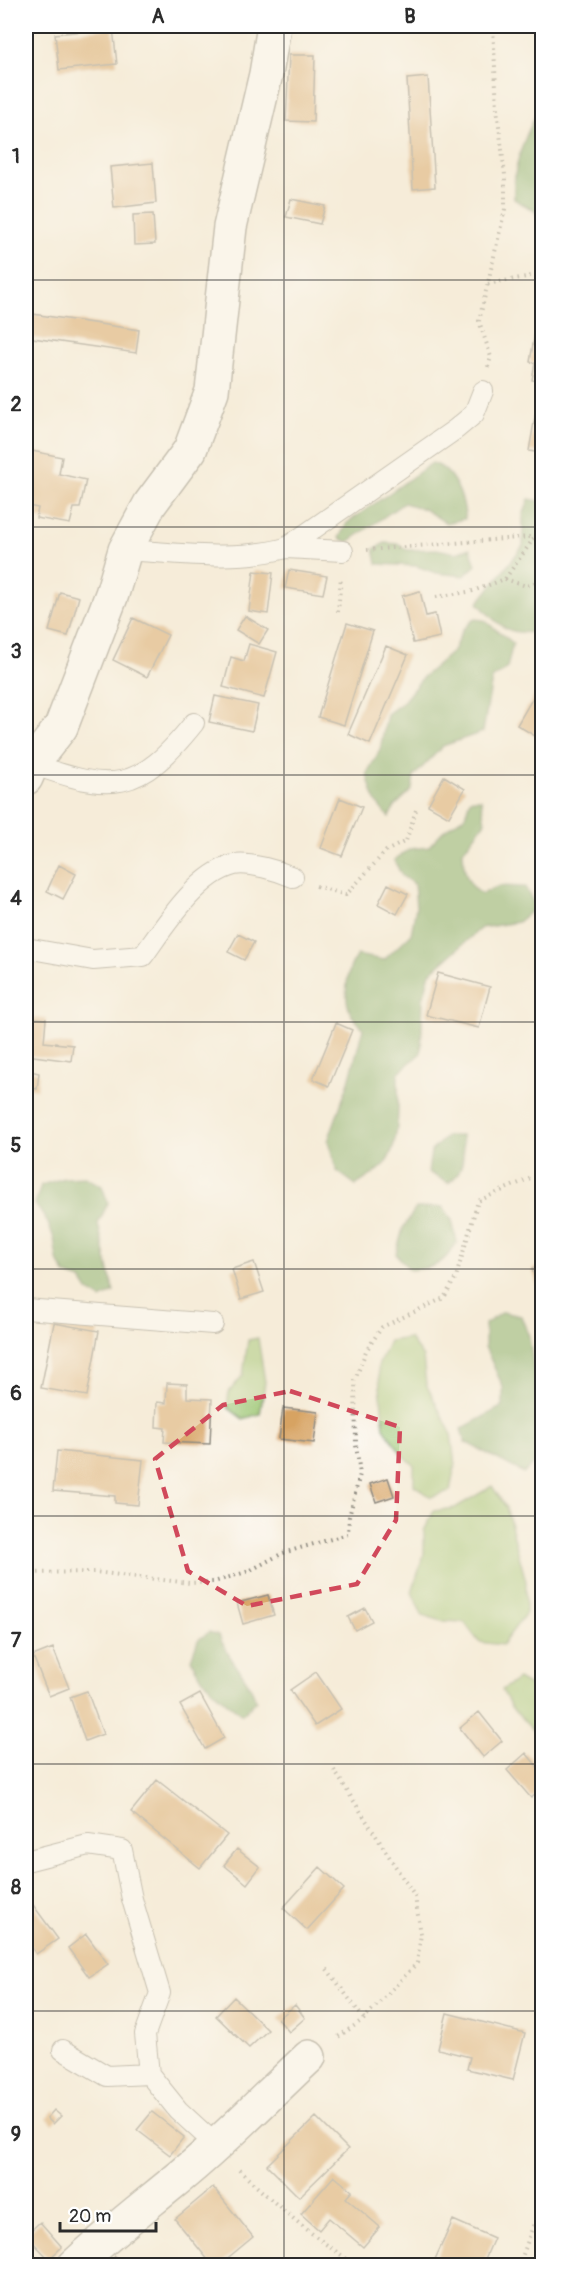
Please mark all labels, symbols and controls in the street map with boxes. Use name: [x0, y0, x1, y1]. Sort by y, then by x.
text: A: [152, 4, 165, 29]
text: B: [404, 4, 416, 29]
text: 1: [12, 144, 20, 169]
text: 2: [10, 392, 22, 417]
text: 3: [10, 639, 22, 664]
text: 4: [10, 886, 22, 911]
text: 5: [11, 1133, 22, 1158]
text: 6: [10, 1381, 22, 1406]
text: 7: [11, 1628, 22, 1653]
text: 8: [11, 1875, 21, 1900]
text: 9: [11, 2122, 21, 2147]
scale bar: [60, 2195, 156, 2233]
text: 20 m: [69, 2205, 111, 2228]

